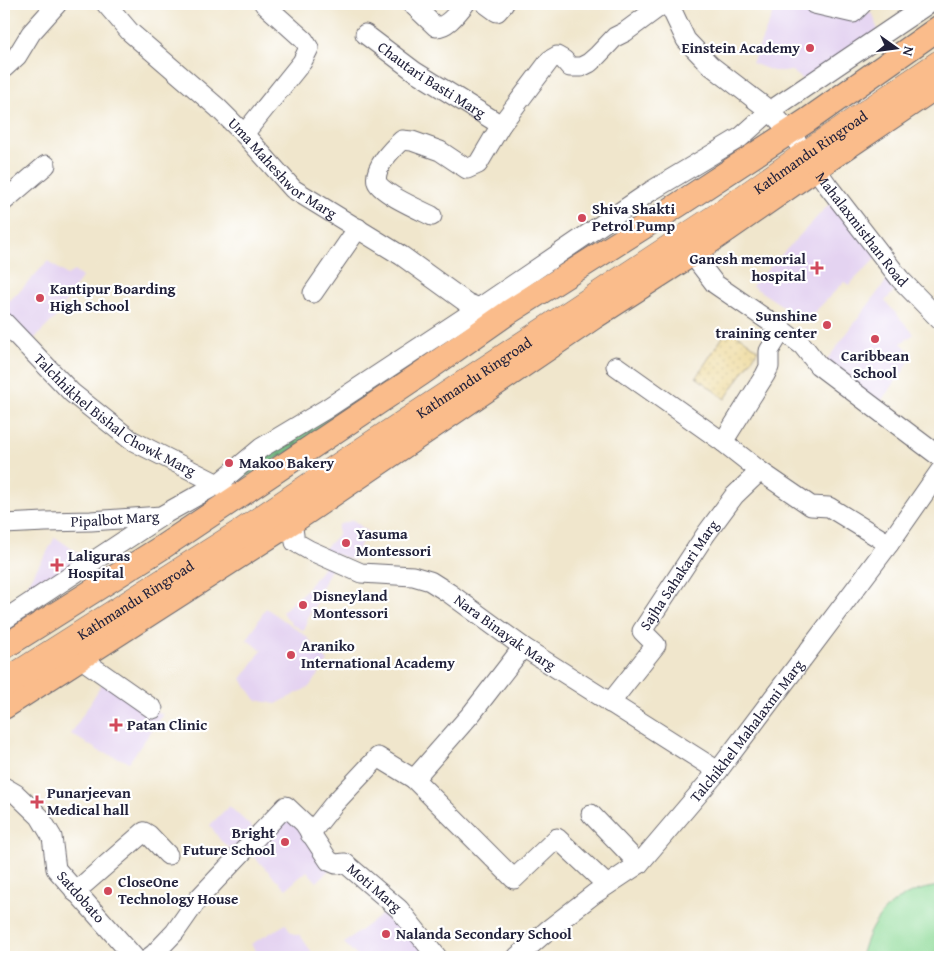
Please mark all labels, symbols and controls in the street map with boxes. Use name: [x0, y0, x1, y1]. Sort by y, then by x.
north arrow: [872, 22, 922, 72]
street label: Chautari Basti Marg: [374, 36, 490, 123]
place label: Einstein Academy: [681, 37, 800, 58]
marker: Einstein Academy: [804, 42, 816, 54]
text: N: [898, 44, 919, 59]
street label: Kathmandu Ringroad: [749, 105, 871, 199]
street label: Uma Maheshwor Marg: [223, 113, 342, 224]
street label: Mahalaxmisthan Road: [811, 167, 913, 291]
place label: Shiva Shakti Petrol Pump: [592, 198, 676, 236]
marker: Shiva Shakti Petrol Pump: [576, 212, 588, 224]
place label: Ganesh memorial hospital: [689, 248, 806, 286]
marker: Ganesh memorial hospital: [810, 261, 824, 275]
place label: Kantipur Boarding High School: [50, 278, 176, 316]
marker: Kantipur Boarding High School: [34, 292, 46, 304]
place label: Sunshine training center: [716, 305, 817, 343]
marker: Sunshine training center: [821, 319, 833, 331]
street label: Kathmandu Ringroad: [412, 332, 536, 423]
marker: Caribbean School: [869, 333, 881, 345]
place label: Caribbean School: [841, 345, 909, 383]
street label: Talchhikhel Bishal Chowk Marg: [29, 348, 200, 481]
place label: Makoo Bakery: [239, 452, 335, 473]
marker: Makoo Bakery: [223, 457, 235, 469]
street label: Pipalbot Marg: [70, 505, 160, 531]
street label: Sajha Sahakari Marg: [634, 515, 723, 634]
place label: Yasuma Montessori: [356, 523, 432, 561]
marker: Yasuma Montessori: [340, 537, 352, 549]
place label: Laliguras Hospital: [68, 545, 130, 583]
street label: Kathmandu Ringroad: [73, 555, 198, 645]
marker: Laliguras Hospital: [50, 558, 64, 572]
place label: Disneyland Montessori: [313, 585, 389, 623]
street label: Nara Binayak Marg: [450, 589, 560, 676]
marker: Disneyland Montessori: [297, 599, 309, 611]
place label: Araniko International Academy: [301, 635, 455, 673]
marker: Araniko International Academy: [285, 649, 297, 661]
street label: Talchikhel Mahalaxmi Marg: [685, 654, 809, 807]
place label: Patan Clinic: [127, 714, 207, 735]
marker: Patan Clinic: [109, 718, 123, 732]
place label: Punarjeevan Medical hall: [47, 782, 131, 820]
marker: Punarjeevan Medical hall: [31, 796, 43, 808]
place label: Bright Future School: [183, 822, 275, 860]
marker: Bright Future School: [279, 836, 291, 848]
street label: Moti Marg: [343, 858, 407, 917]
street label: Satdobato: [52, 866, 110, 927]
place label: CloseOne Technology House: [118, 871, 238, 909]
marker: CloseOne Technology House: [102, 885, 114, 897]
place label: Nalanda Secondary School: [396, 923, 572, 944]
marker: Nalanda Secondary School: [380, 928, 392, 940]

